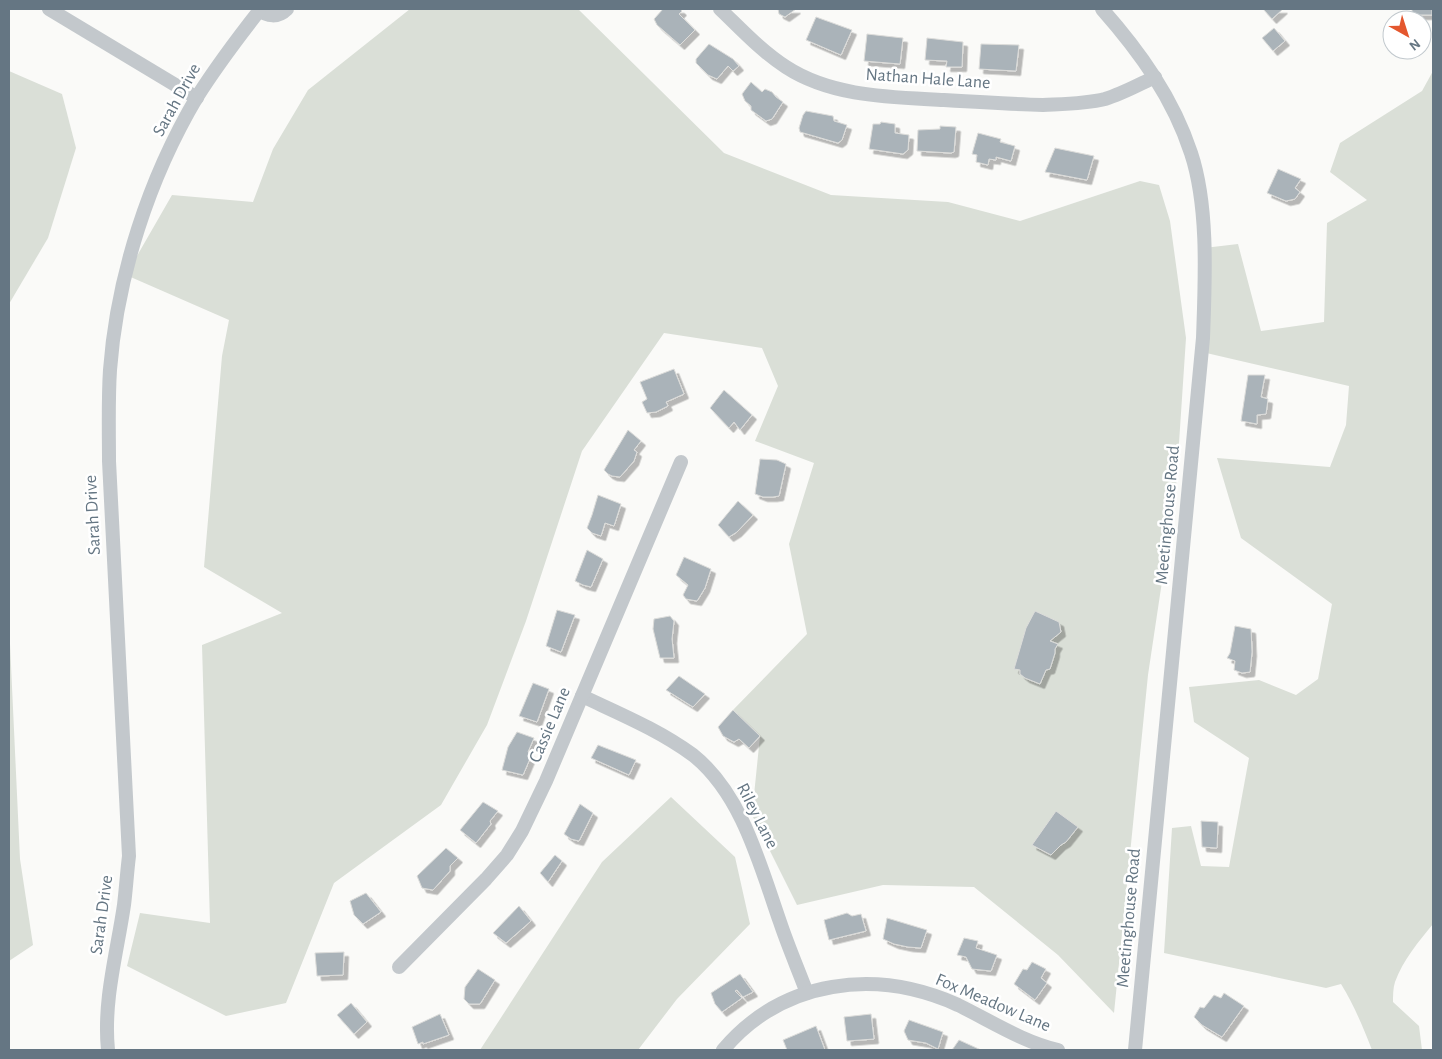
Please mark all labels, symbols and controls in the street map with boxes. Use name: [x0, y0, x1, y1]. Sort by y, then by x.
north arrow: [1382, 10, 1432, 60]
text: N: [1406, 36, 1423, 53]
street label: Sarah Drive: [150, 61, 204, 139]
street label: Nathan Hale Lane: [865, 66, 991, 92]
street label: Meetinghouse Road: [1153, 445, 1183, 585]
street label: Sarah Drive: [82, 475, 104, 555]
street label: Cassie Lane: [526, 685, 574, 765]
street label: Riley Lane: [733, 780, 781, 852]
street label: Meetinghouse Road: [1114, 848, 1144, 988]
street label: Sarah Drive: [88, 874, 116, 956]
street label: Fox Meadow Lane: [933, 971, 1053, 1035]

